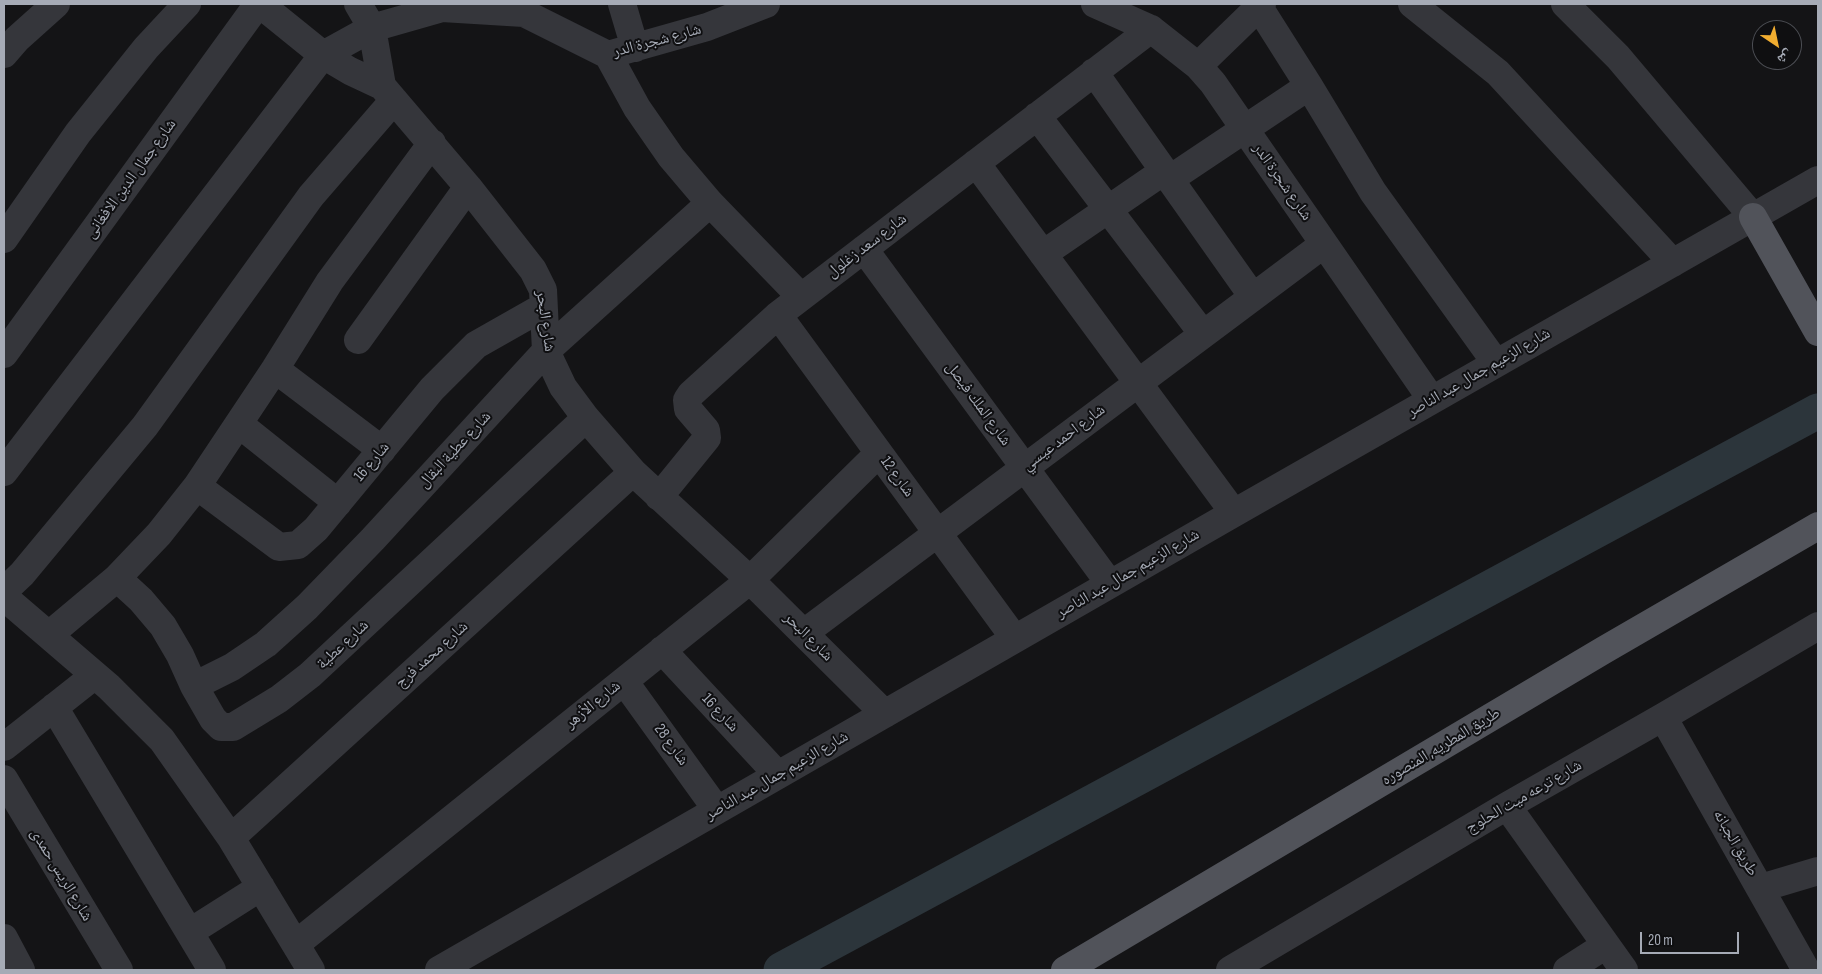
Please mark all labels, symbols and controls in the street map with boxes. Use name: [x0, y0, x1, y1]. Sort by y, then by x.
street label: شارع شجرة الدر: [611, 20, 703, 62]
north arrow: [1752, 20, 1802, 70]
text: ش: [1774, 46, 1796, 68]
street label: شارع جمال الدين الافغانى: [81, 116, 181, 242]
street label: شارع شجرة الدر: [1248, 139, 1316, 225]
street label: شارع سعد زغلول: [823, 210, 911, 282]
street label: شارع البحر: [531, 289, 559, 353]
street label: شارع الزعيم جمال عبد الناصر: [1404, 324, 1554, 422]
street label: شارع الملك فيصل: [941, 358, 1015, 450]
street label: شارع احمد عيسي: [1019, 401, 1109, 475]
street label: شارع عطية البقال: [414, 408, 496, 492]
street label: شارع 16: [350, 438, 394, 486]
street label: شارع 12: [876, 453, 918, 501]
street label: شارع الزعيم جمال عبد الناصر: [1053, 525, 1203, 623]
street label: شارع البحر: [779, 608, 837, 666]
street label: شارع عطية: [313, 616, 373, 674]
street label: شارع محمد فرج: [392, 617, 472, 693]
street label: شارع الأزهر: [561, 677, 625, 733]
street label: شارع 16: [697, 690, 743, 736]
street label: طريق المطريه, المنصوره: [1378, 704, 1504, 790]
street label: شارع 28: [650, 721, 692, 769]
street label: شارع الزعيم جمال عبد الناصر: [702, 727, 852, 825]
street label: شارع ترعه ميت الحلوج: [1463, 756, 1585, 838]
street label: طريق الجبانه: [1708, 806, 1762, 880]
street label: شارع الريس حمدى: [26, 825, 96, 925]
scale bar: [1642, 922, 1741, 954]
text: 20 m: [1648, 931, 1673, 950]

